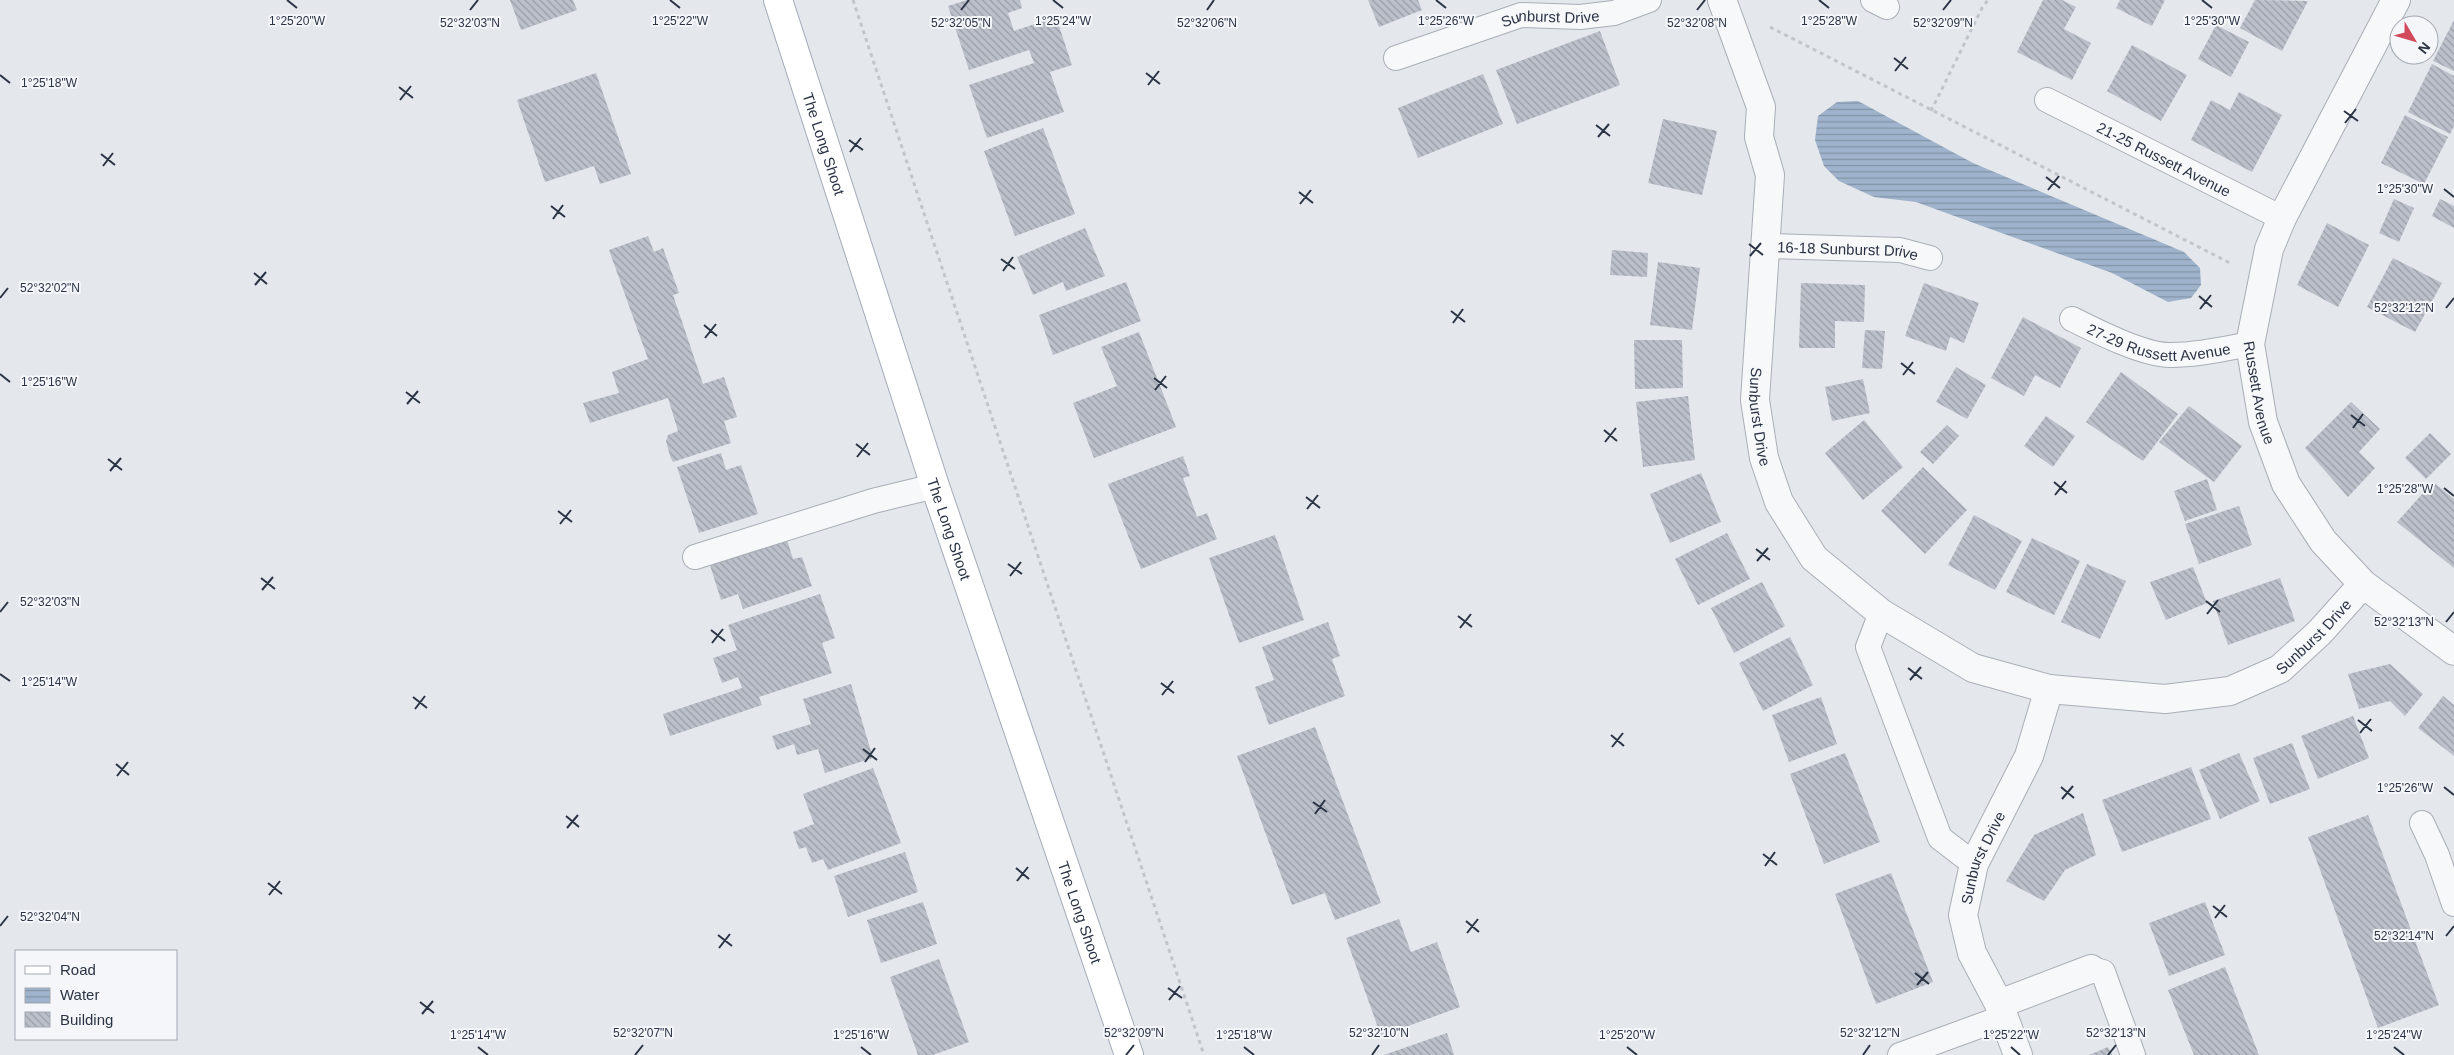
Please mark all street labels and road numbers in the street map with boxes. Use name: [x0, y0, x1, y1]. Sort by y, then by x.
street label: Sunburst Drive: [1499, 6, 1600, 30]
street label: The Long Shoot: [800, 90, 849, 198]
street label: 21-25 Russett Avenue: [2094, 118, 2234, 199]
street label: 16-18 Sunburst Drive: [1777, 238, 1920, 263]
street label: 27-29 Russett Avenue: [2085, 319, 2232, 364]
street label: Russett Avenue: [2241, 340, 2279, 446]
street label: Sunburst Drive: [1746, 367, 1775, 468]
street label: The Long Shoot: [924, 476, 975, 583]
street label: Sunburst Drive: [2272, 595, 2354, 677]
street label: Sunburst Drive: [1957, 808, 2008, 906]
street label: The Long Shoot: [1055, 859, 1106, 966]

